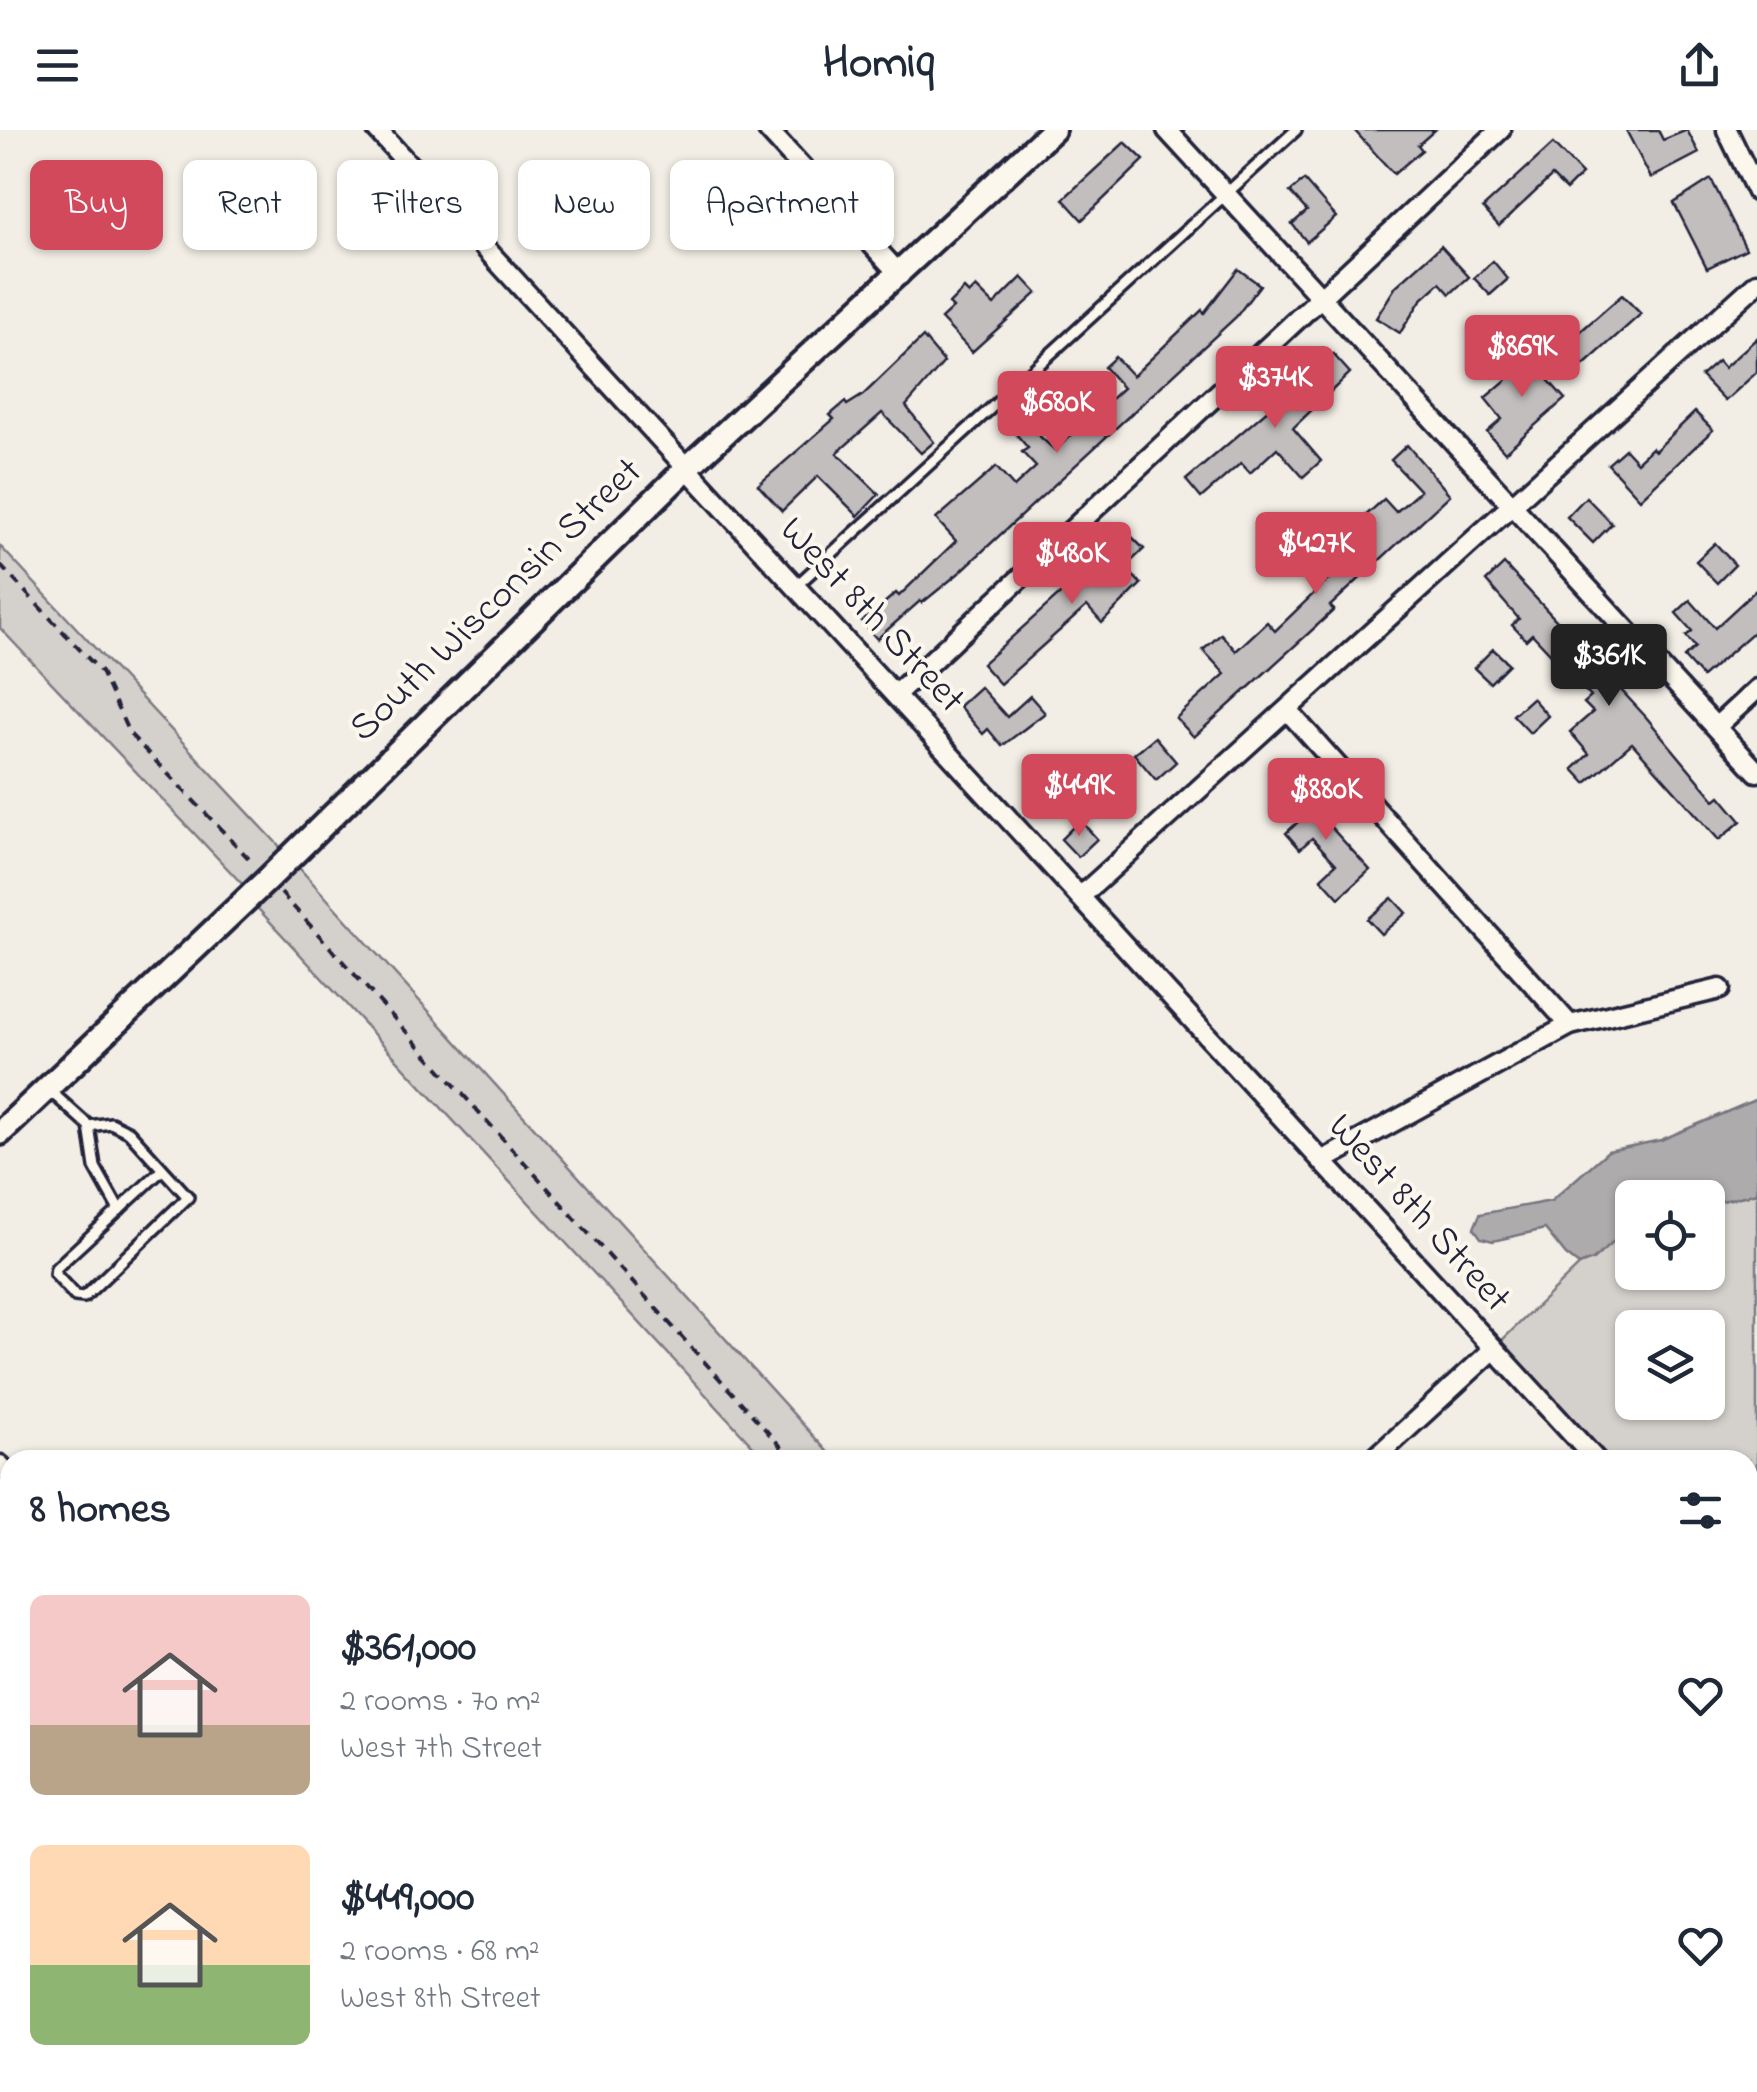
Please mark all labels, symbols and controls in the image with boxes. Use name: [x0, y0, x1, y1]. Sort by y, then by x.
text: Homiq: [823, 32, 934, 98]
icon: menu: [30, 38, 85, 93]
icon: share: [1672, 38, 1727, 93]
chip: Buy: [30, 160, 163, 250]
chip: Rent: [183, 160, 317, 250]
chip: Filters: [337, 160, 498, 250]
chip: New: [518, 160, 650, 250]
chip: Apartment: [670, 160, 894, 250]
pin: $869K: [1452, 315, 1592, 400]
text: $869K: [1487, 324, 1557, 371]
pin: $374K: [1205, 346, 1345, 431]
text: $374K: [1238, 355, 1312, 402]
pin: $680K: [987, 371, 1127, 456]
text: $680K: [1020, 380, 1094, 427]
street label: South Wisconsin Street: [337, 445, 657, 757]
street label: West 8th Street: [764, 504, 978, 728]
pin: $427K: [1246, 512, 1386, 597]
text: $427K: [1277, 521, 1355, 568]
pin: $480K: [1002, 522, 1142, 607]
text: $480K: [1035, 531, 1109, 578]
pin: $361K: [1539, 624, 1679, 709]
text: $361K: [1573, 633, 1645, 680]
pin: $449K: [1009, 754, 1149, 839]
pin: $880K: [1256, 758, 1396, 843]
text: $449K: [1044, 763, 1114, 810]
text: $880K: [1290, 767, 1362, 814]
street label: West 8th Street: [1312, 1101, 1524, 1327]
map controls: [1615, 1180, 1725, 1420]
button: locate: [1615, 1180, 1725, 1290]
button: layers: [1615, 1310, 1725, 1420]
text: 8 homes: [30, 1480, 171, 1541]
icon: filters: [1673, 1483, 1728, 1538]
text: $361,000: [340, 1618, 476, 1679]
icon: home: [110, 1635, 230, 1755]
icon: heart: [1673, 1668, 1728, 1723]
text: 2 rooms · 70 m²: [340, 1679, 540, 1726]
text: West 7th Street: [340, 1726, 542, 1773]
text: $449,000: [340, 1868, 474, 1929]
icon: home: [110, 1885, 230, 2005]
icon: heart: [1673, 1918, 1728, 1973]
text: 2 rooms · 68 m²: [340, 1929, 539, 1976]
text: West 8th Street: [340, 1976, 541, 2023]

